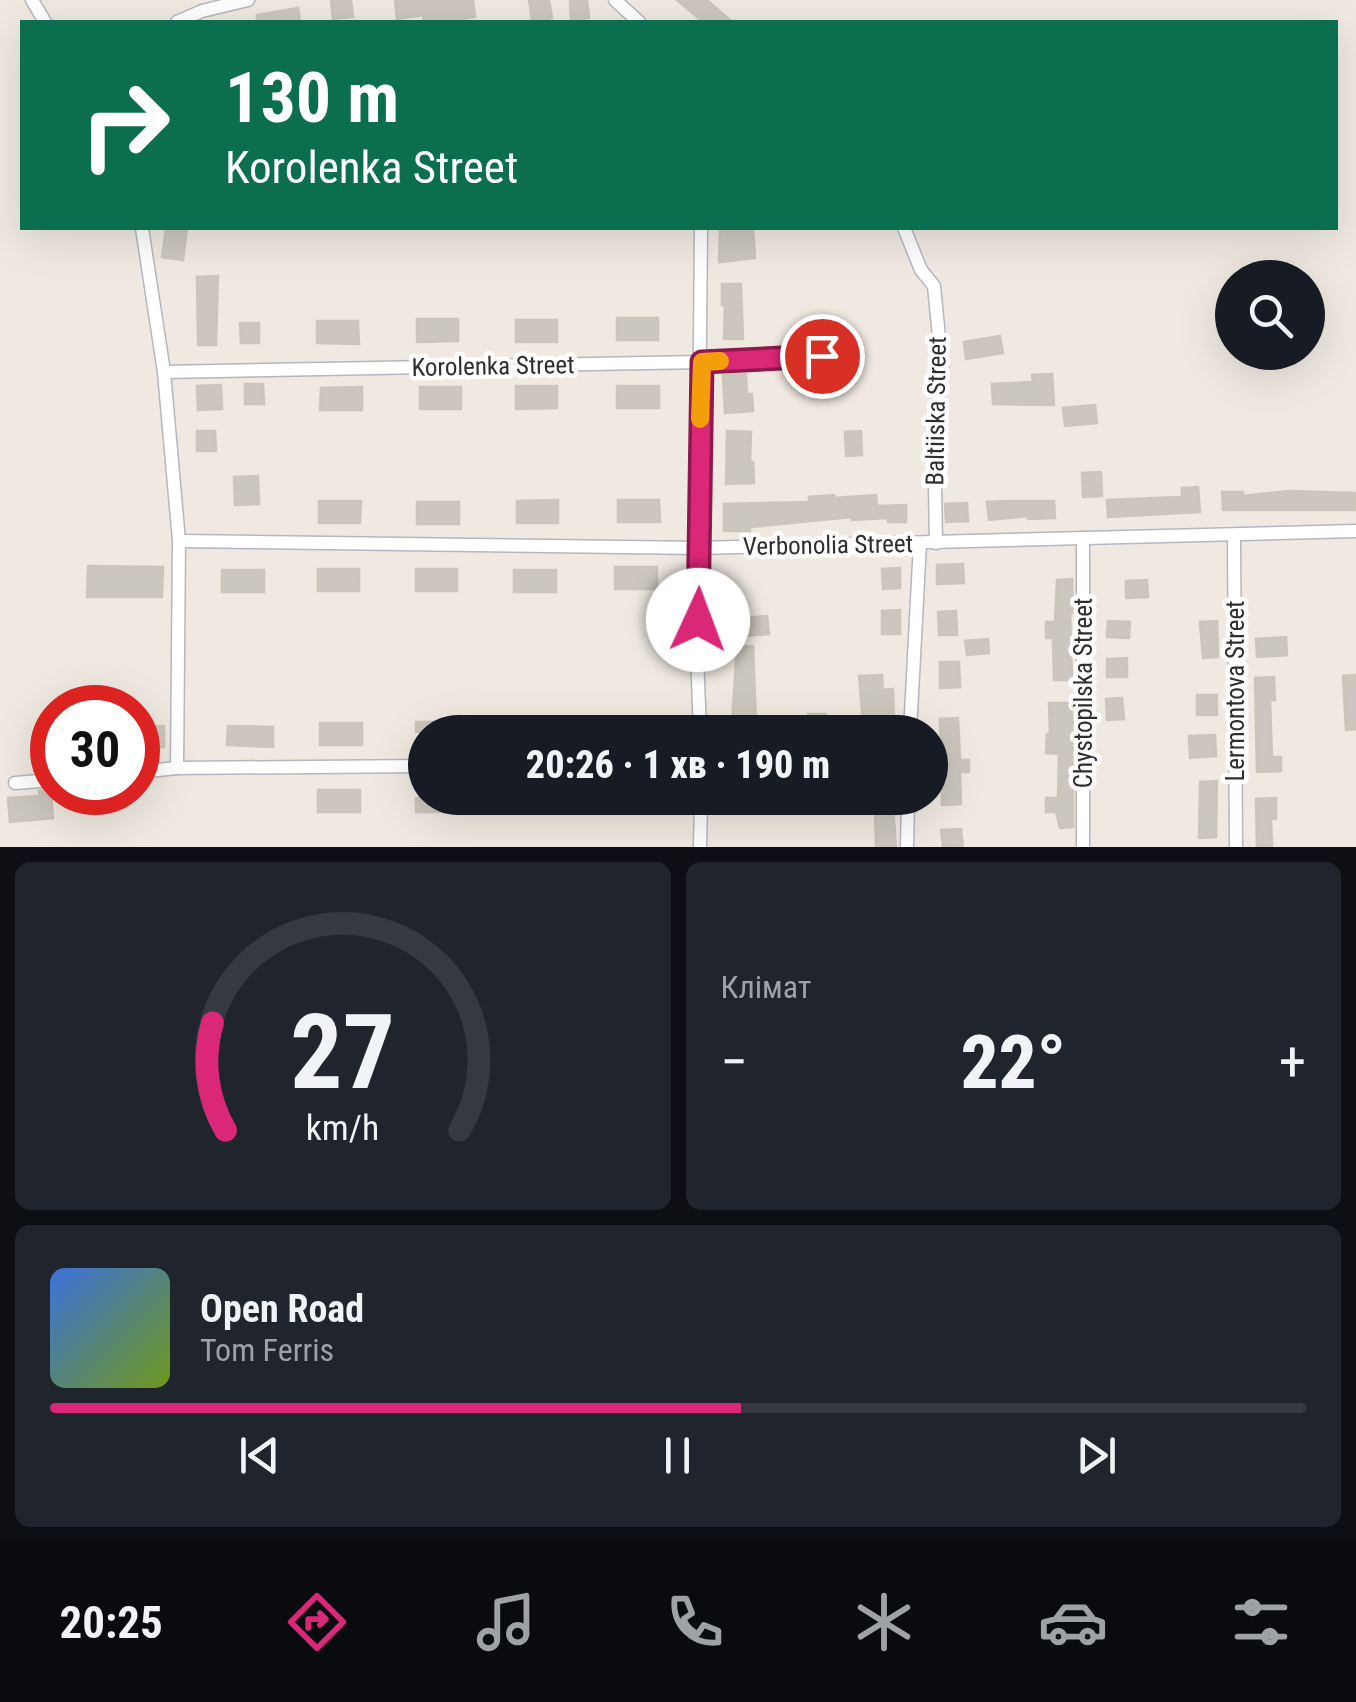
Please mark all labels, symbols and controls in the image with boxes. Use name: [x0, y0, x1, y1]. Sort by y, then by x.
text: 130 m: [225, 57, 399, 139]
icon: right: [60, 60, 190, 190]
text: Korolenka Street: [225, 141, 518, 194]
map controls: [1215, 260, 1325, 370]
button: search: [1215, 260, 1325, 370]
pin: [780, 314, 865, 399]
icon: arrive: [795, 329, 850, 384]
street label: Baltiiska Street: [920, 336, 952, 486]
street label: Korolenka Street: [411, 350, 575, 382]
street label: Verbonolia Street: [743, 529, 913, 561]
position arrow: [646, 568, 750, 672]
street label: Chystopilska Street: [1069, 598, 1098, 788]
street label: Lermontova Street: [1221, 600, 1250, 782]
speed limit sign: 30: [30, 685, 160, 815]
text: 20:26 · 1 хв · 190 m: [526, 743, 830, 787]
text: Клімат: [721, 968, 811, 1006]
text: 27: [290, 992, 395, 1113]
text: 22°: [960, 1018, 1066, 1106]
text: −: [721, 1030, 748, 1094]
text: +: [1279, 1030, 1306, 1094]
text: km/h: [306, 1107, 380, 1149]
text: Open Road: [200, 1287, 364, 1331]
text: Tom Ferris: [200, 1331, 334, 1369]
icon: previous: [232, 1428, 287, 1483]
icon: pause: [650, 1428, 705, 1483]
icon: next: [1069, 1428, 1124, 1483]
icon: directions: [282, 1587, 352, 1657]
icon: music: [471, 1587, 541, 1657]
icon: phone: [660, 1587, 730, 1657]
icon: climate: [849, 1587, 919, 1657]
icon: car: [1038, 1587, 1108, 1657]
icon: filters: [1226, 1587, 1296, 1657]
text: 20:25: [59, 1596, 163, 1649]

